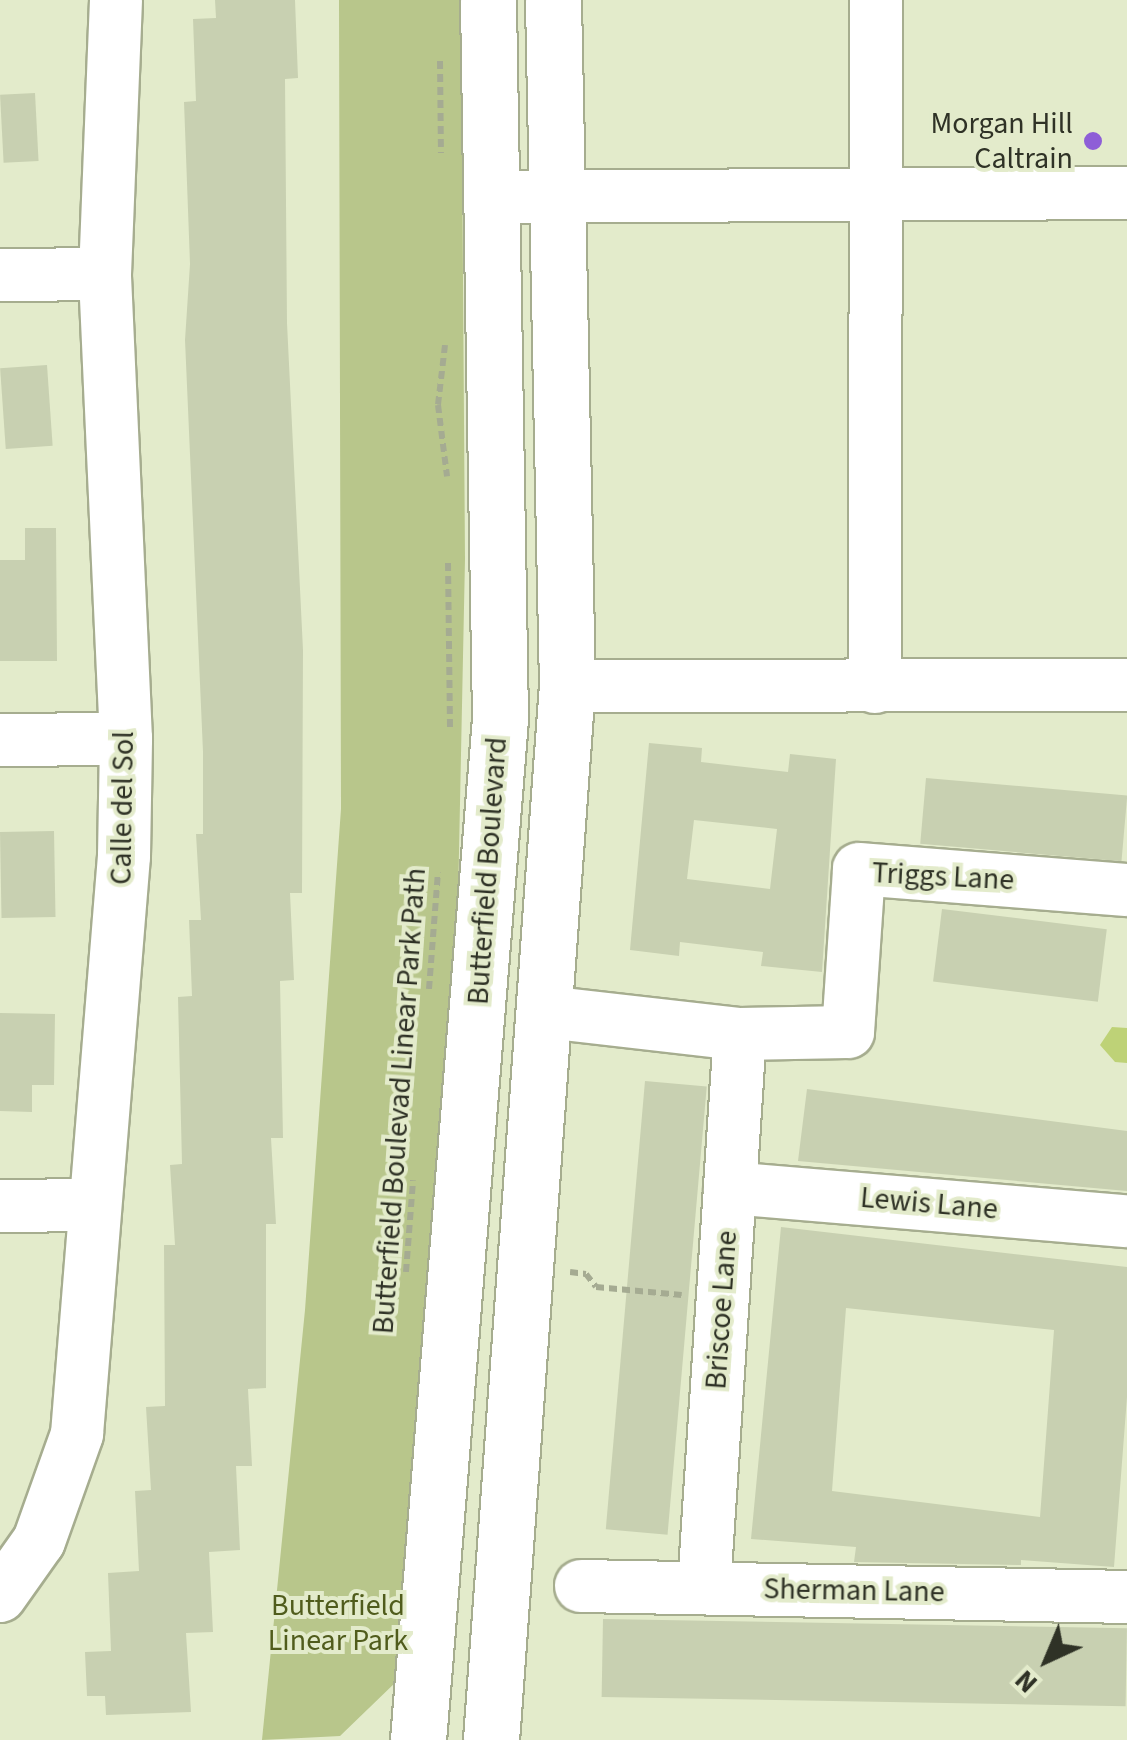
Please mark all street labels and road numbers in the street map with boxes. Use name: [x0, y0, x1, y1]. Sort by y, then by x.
street label: Calle del Sol: [104, 731, 142, 885]
street label: Butterfield Boulevard: [461, 736, 515, 1006]
street label: Triggs Lane: [871, 855, 1015, 899]
street label: Butterfield Boulevad Linear Park Path: [366, 867, 434, 1335]
street label: Lewis Lane: [859, 1180, 999, 1228]
street label: Briscoe Lane: [698, 1229, 746, 1391]
street label: Sherman Lane: [763, 1571, 945, 1611]

